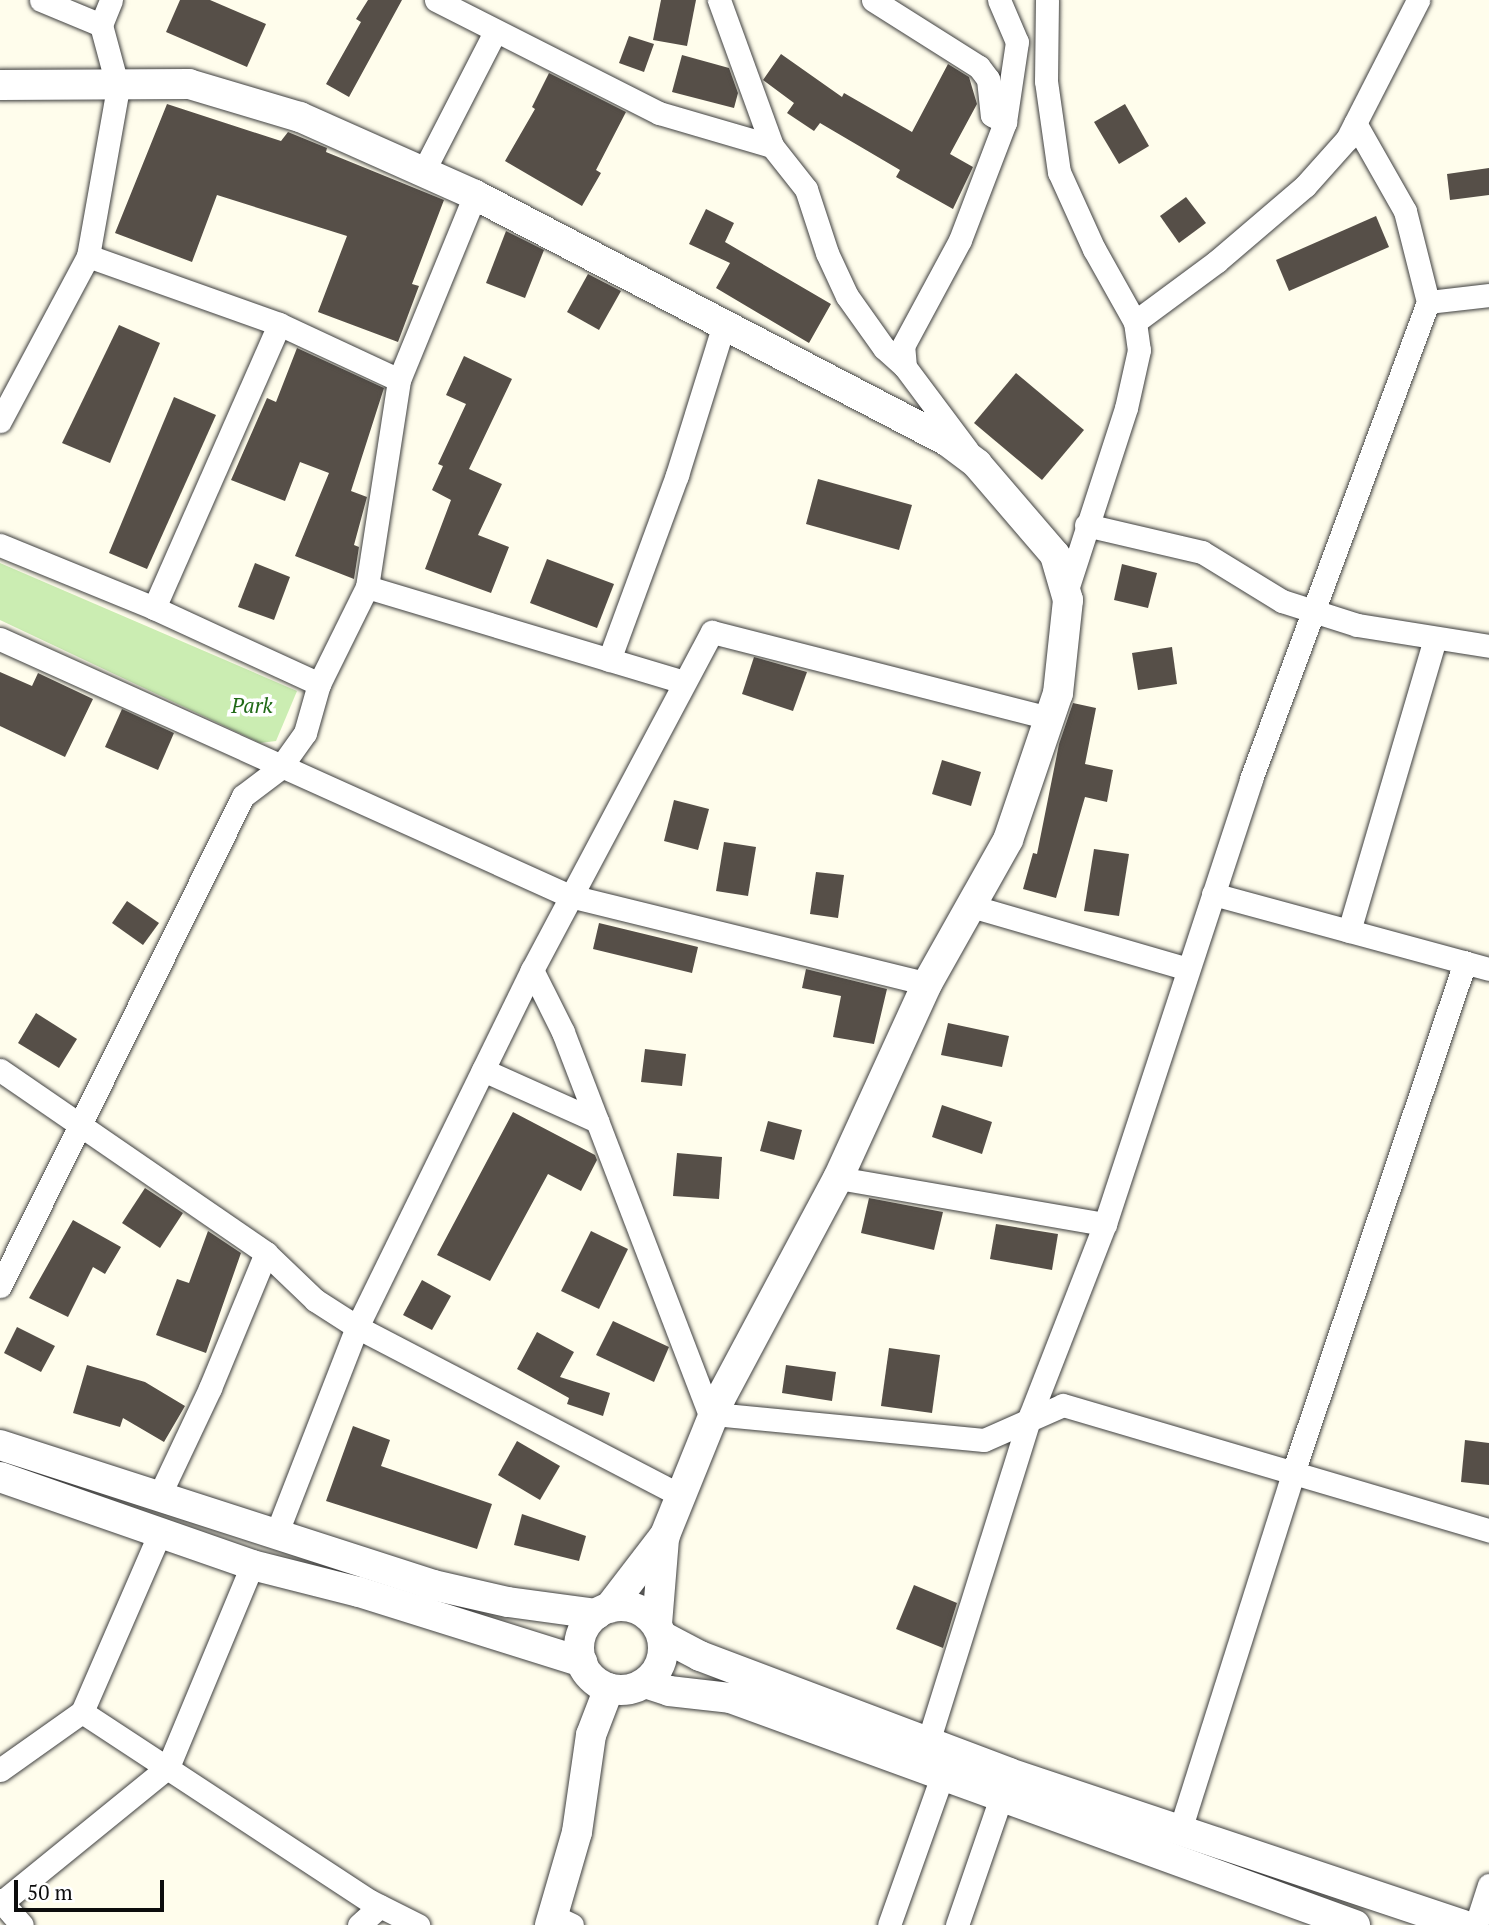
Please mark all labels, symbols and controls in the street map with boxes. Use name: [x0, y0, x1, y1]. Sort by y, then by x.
park label: Park: [231, 692, 273, 718]
scale bar: [18, 1866, 168, 1910]
text: 50 m: [27, 1878, 73, 1906]

